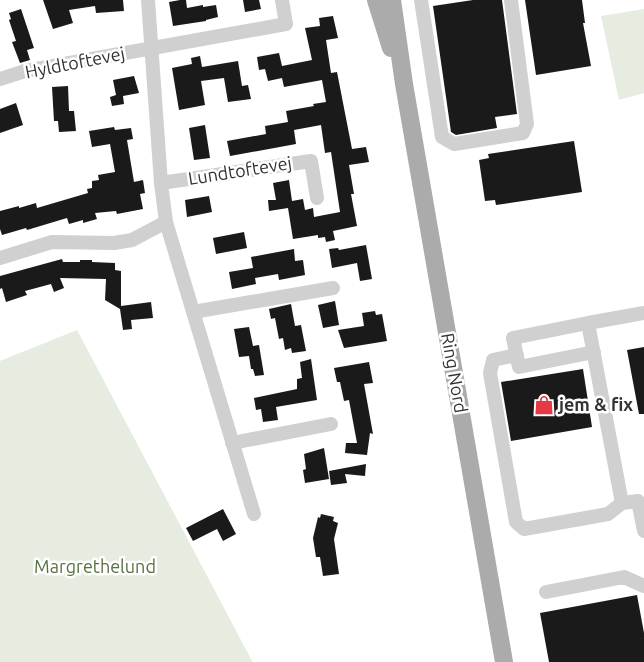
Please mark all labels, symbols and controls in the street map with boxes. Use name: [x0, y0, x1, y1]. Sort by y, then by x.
street label: Hyldtoftevej: [23, 43, 126, 81]
street label: Lundtoftevej: [187, 152, 293, 188]
street label: Ring Nord: [438, 331, 472, 414]
shop icon: jem & fix: [533, 394, 555, 416]
place label: jem & fix: [557, 394, 633, 414]
park label: Margrethelund: [34, 556, 156, 576]

